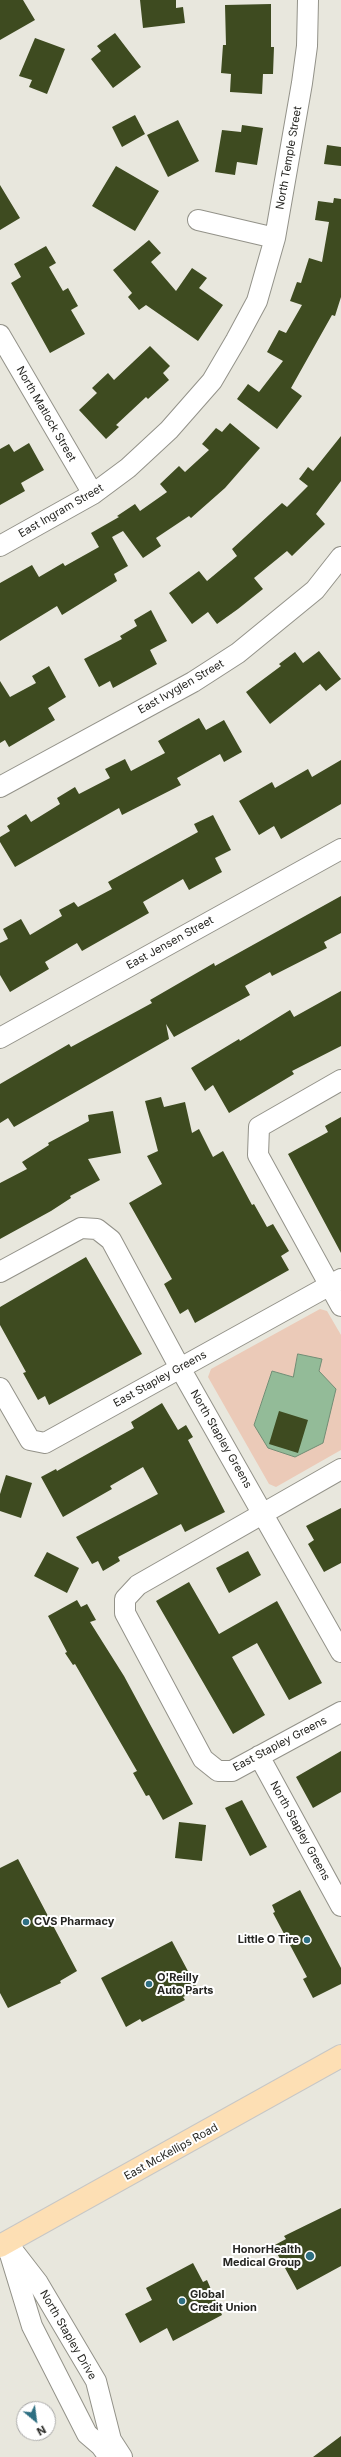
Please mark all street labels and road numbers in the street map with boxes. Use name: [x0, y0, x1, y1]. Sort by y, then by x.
street label: North Temple Street: [273, 105, 305, 211]
street label: North Matlock Street: [13, 364, 79, 464]
street label: East Ingram Street: [16, 481, 106, 541]
street label: East Ivyglen Street: [136, 657, 226, 717]
street label: East Jensen Street: [124, 914, 216, 972]
street label: East Stapley Greens: [111, 1348, 209, 1410]
street label: North Stapley Greens: [187, 1387, 255, 1491]
street label: East Stapley Greens: [231, 1714, 329, 1774]
street label: North Stapley Greens: [267, 1779, 333, 1883]
street label: East McKellips Road: [122, 2121, 220, 2183]
street label: North Stapley Drive: [37, 2288, 99, 2382]

